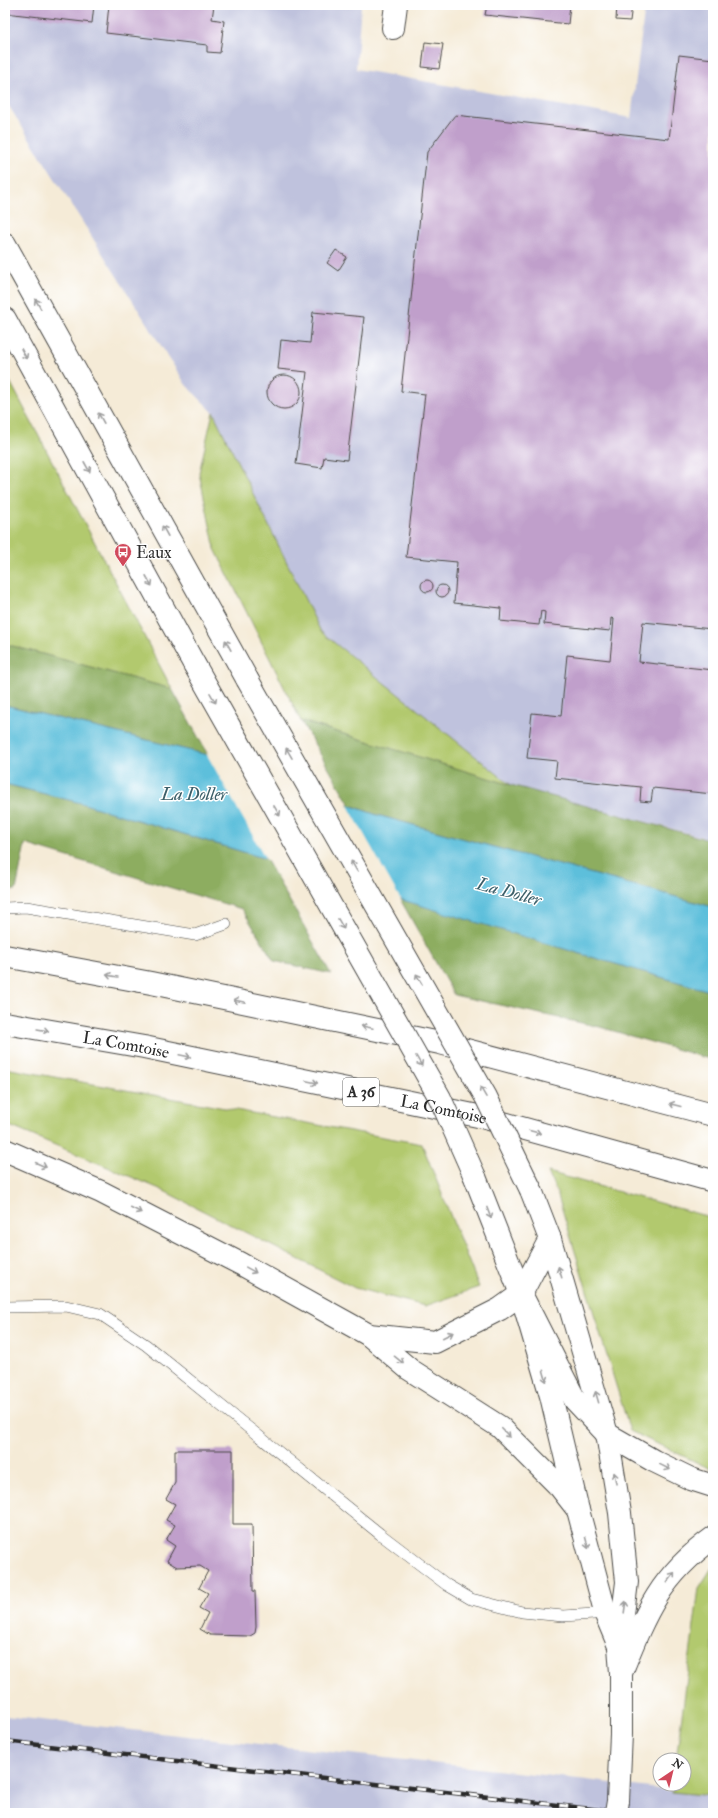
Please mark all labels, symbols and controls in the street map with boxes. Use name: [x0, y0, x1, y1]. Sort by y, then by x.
one-way arrow: [34, 298, 42, 310]
one-way arrow: [21, 347, 28, 359]
one-way arrow: [97, 412, 105, 424]
one-way arrow: [83, 461, 91, 473]
one-way arrow: [160, 525, 168, 537]
bus stop icon: Eaux: [113, 542, 133, 567]
place label: Eaux: [136, 542, 172, 563]
one-way arrow: [146, 575, 153, 587]
one-way arrow: [223, 639, 231, 651]
one-way arrow: [210, 692, 217, 704]
one-way arrow: [285, 748, 293, 760]
water label: La Doller: [160, 783, 228, 806]
one-way arrow: [274, 805, 282, 817]
one-way arrow: [350, 860, 357, 872]
water label: La Doller: [473, 872, 545, 912]
one-way arrow: [338, 918, 346, 930]
one-way arrow: [106, 971, 119, 979]
one-way arrow: [414, 973, 422, 985]
one-way arrow: [233, 997, 246, 1005]
one-way arrow: [361, 1023, 374, 1031]
one-way arrow: [37, 1026, 50, 1034]
street label: La Comtoise: [81, 1026, 171, 1062]
one-way arrow: [178, 1052, 191, 1060]
one-way arrow: [416, 1055, 424, 1067]
road number: A 36: [343, 1078, 379, 1106]
one-way arrow: [306, 1079, 319, 1087]
one-way arrow: [479, 1086, 487, 1098]
street label: La Comtoise: [399, 1090, 489, 1128]
one-way arrow: [669, 1100, 682, 1108]
one-way arrow: [528, 1129, 541, 1136]
one-way arrow: [34, 1162, 46, 1170]
one-way arrow: [130, 1206, 142, 1214]
one-way arrow: [486, 1207, 494, 1219]
one-way arrow: [245, 1266, 257, 1274]
one-way arrow: [556, 1266, 563, 1279]
one-way arrow: [442, 1331, 454, 1339]
one-way arrow: [394, 1356, 404, 1365]
one-way arrow: [542, 1369, 549, 1382]
one-way arrow: [592, 1390, 600, 1403]
one-way arrow: [501, 1428, 511, 1438]
one-way arrow: [659, 1464, 671, 1471]
one-way arrow: [610, 1472, 618, 1485]
one-way arrow: [584, 1536, 591, 1549]
one-way arrow: [666, 1571, 675, 1582]
one-way arrow: [621, 1601, 628, 1614]
north arrow: [652, 1752, 692, 1792]
text: N: [669, 1755, 686, 1773]

